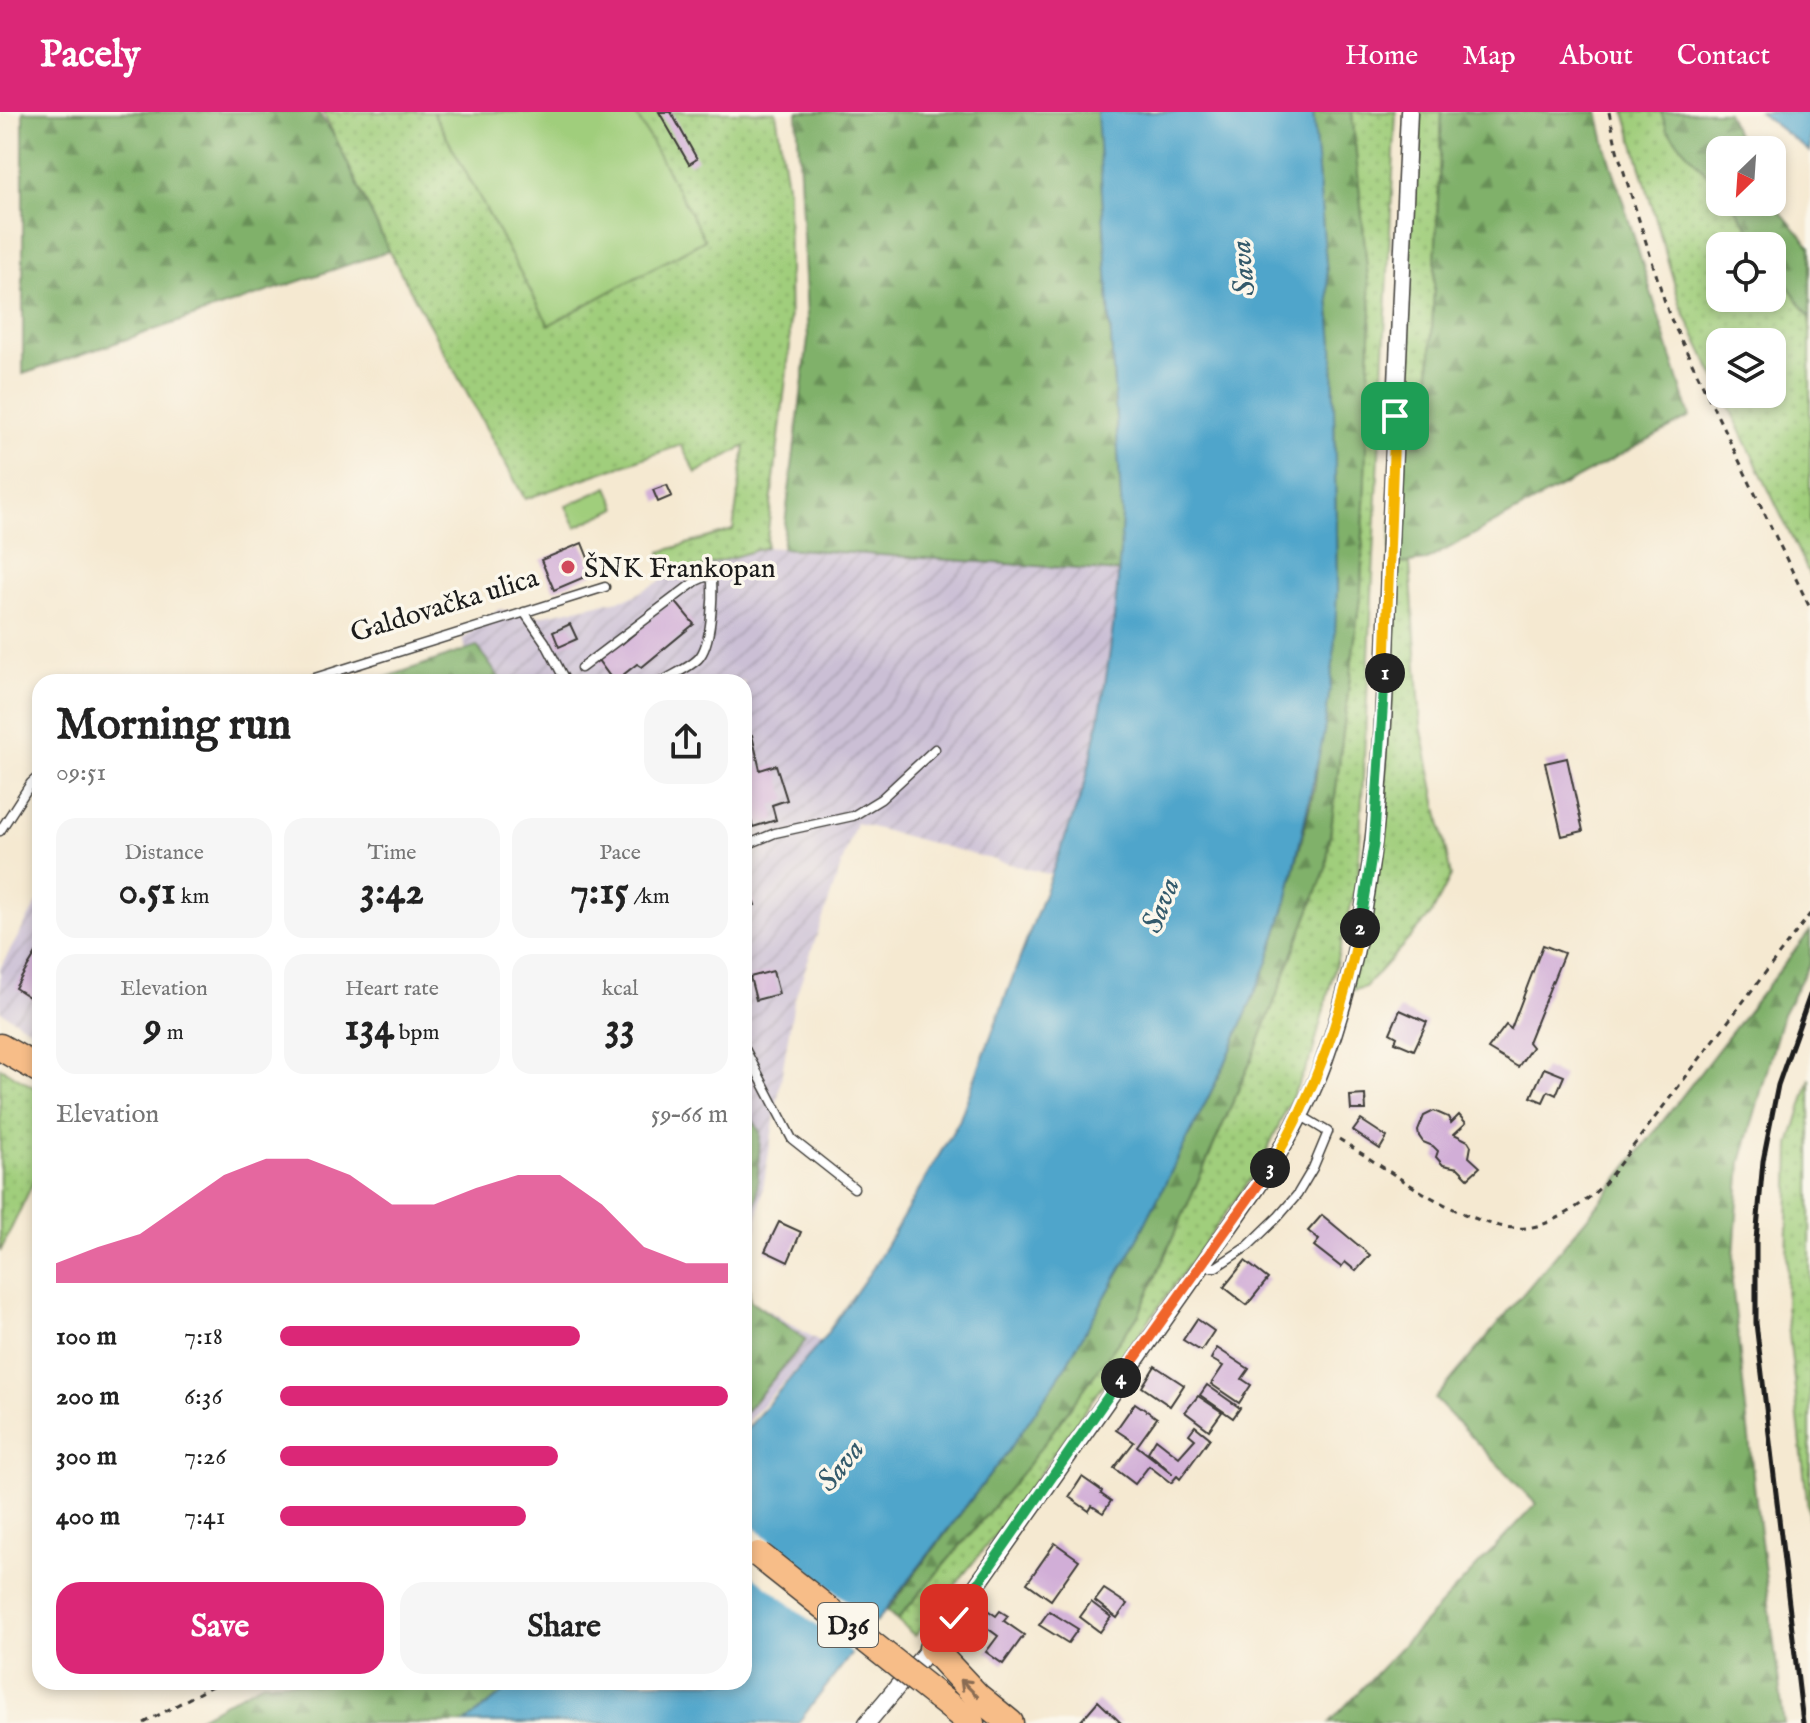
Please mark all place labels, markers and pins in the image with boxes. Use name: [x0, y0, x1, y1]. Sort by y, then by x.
pin: [1361, 382, 1429, 450]
place label: ŠNK Frankopan: [584, 552, 776, 587]
marker: ŠNK Frankopan: [559, 558, 577, 576]
pin: 1: [1365, 653, 1405, 693]
pin: 2: [1340, 908, 1380, 948]
pin: 3: [1250, 1148, 1290, 1188]
pin: 4: [1101, 1358, 1141, 1398]
pin: [920, 1584, 988, 1652]

